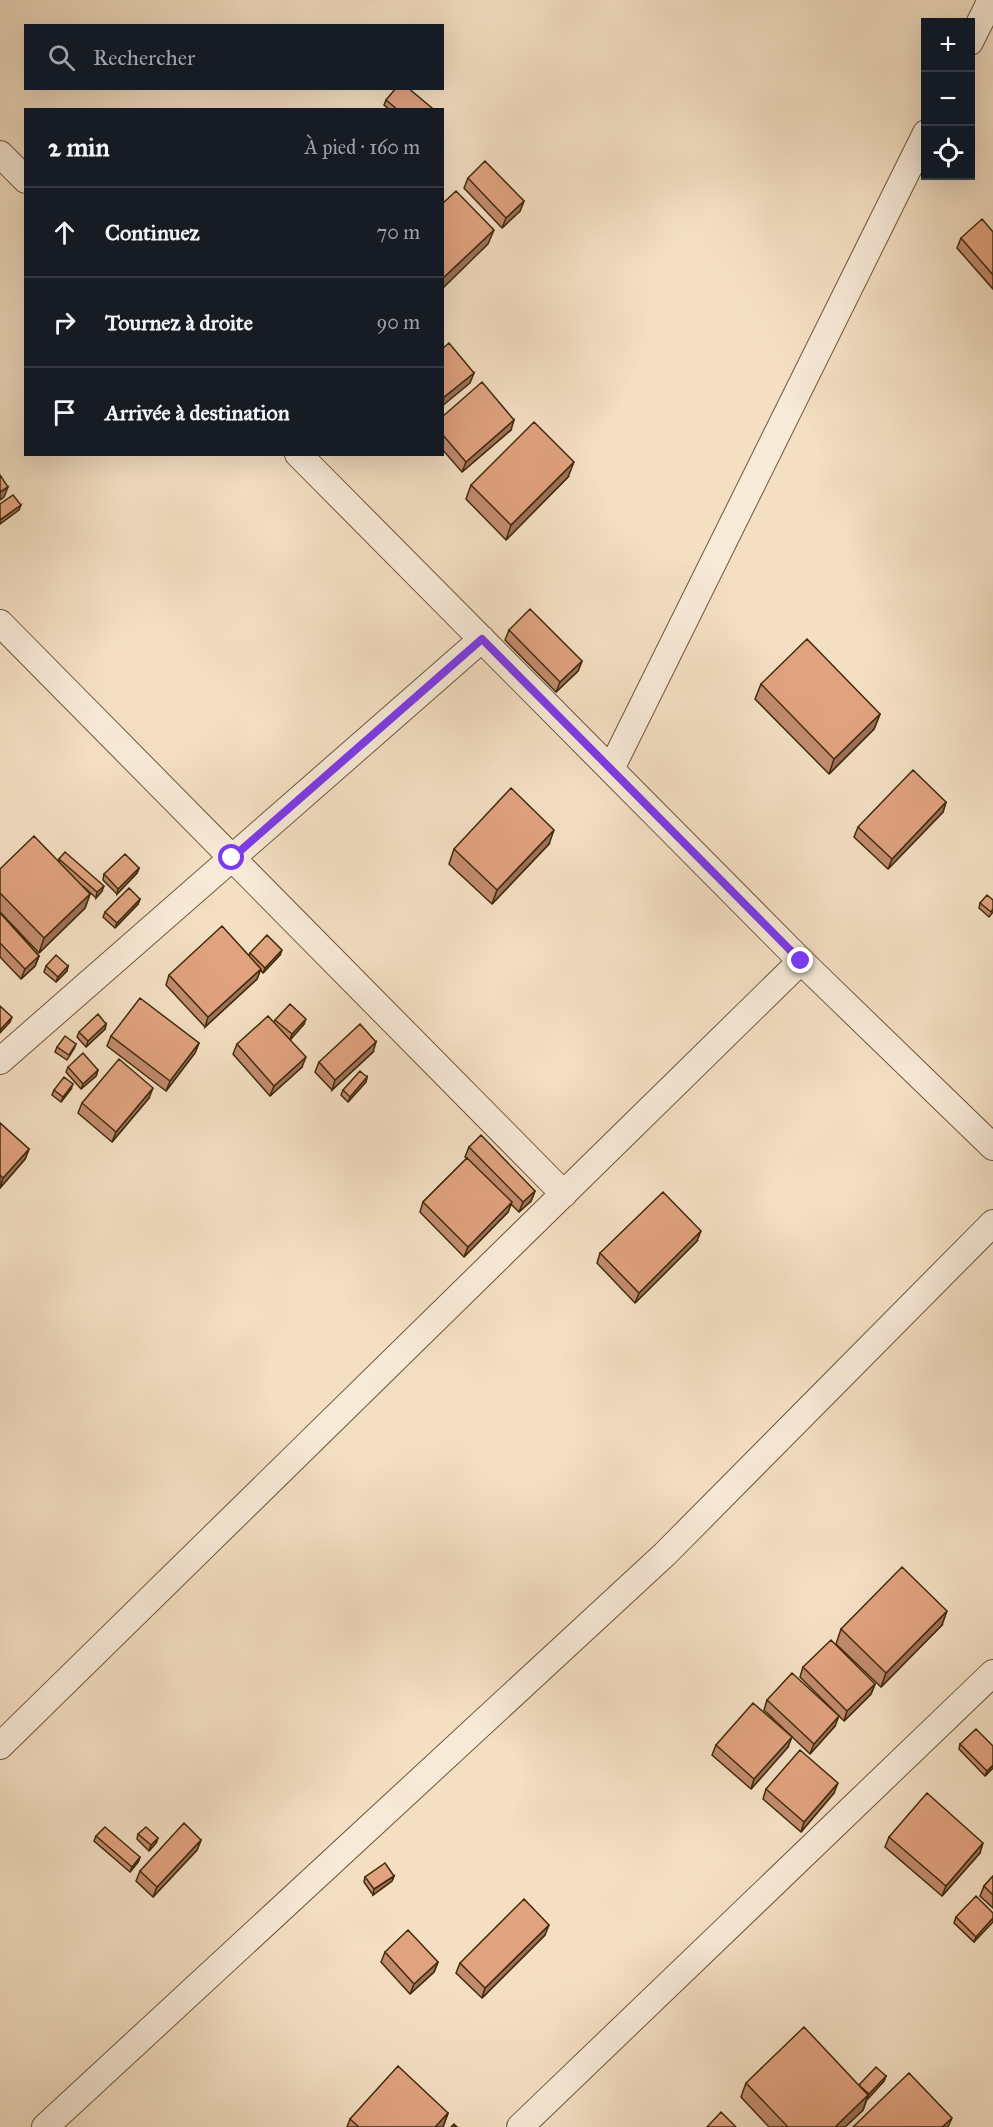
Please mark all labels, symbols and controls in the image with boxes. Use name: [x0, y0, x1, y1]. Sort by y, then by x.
map controls: [921, 18, 975, 180]
button: +: [921, 18, 975, 72]
search box: [24, 24, 444, 90]
icon: search: [45, 41, 78, 74]
text: Rechercher: [93, 44, 195, 71]
button: −: [921, 72, 975, 126]
button: locate: [921, 126, 975, 180]
text: 2 min: [48, 131, 109, 163]
text: À pied · 160 m: [305, 135, 420, 159]
icon: ahead: [48, 216, 81, 249]
text: Continuez: [105, 219, 200, 246]
text: 70 m: [377, 220, 420, 244]
icon: right: [48, 306, 81, 339]
text: Tournez à droite: [105, 309, 253, 336]
text: 90 m: [377, 310, 420, 334]
icon: arrive: [48, 396, 81, 429]
text: Arrivée à destination: [105, 399, 290, 426]
route start: [218, 844, 244, 870]
route end: [787, 947, 813, 973]

